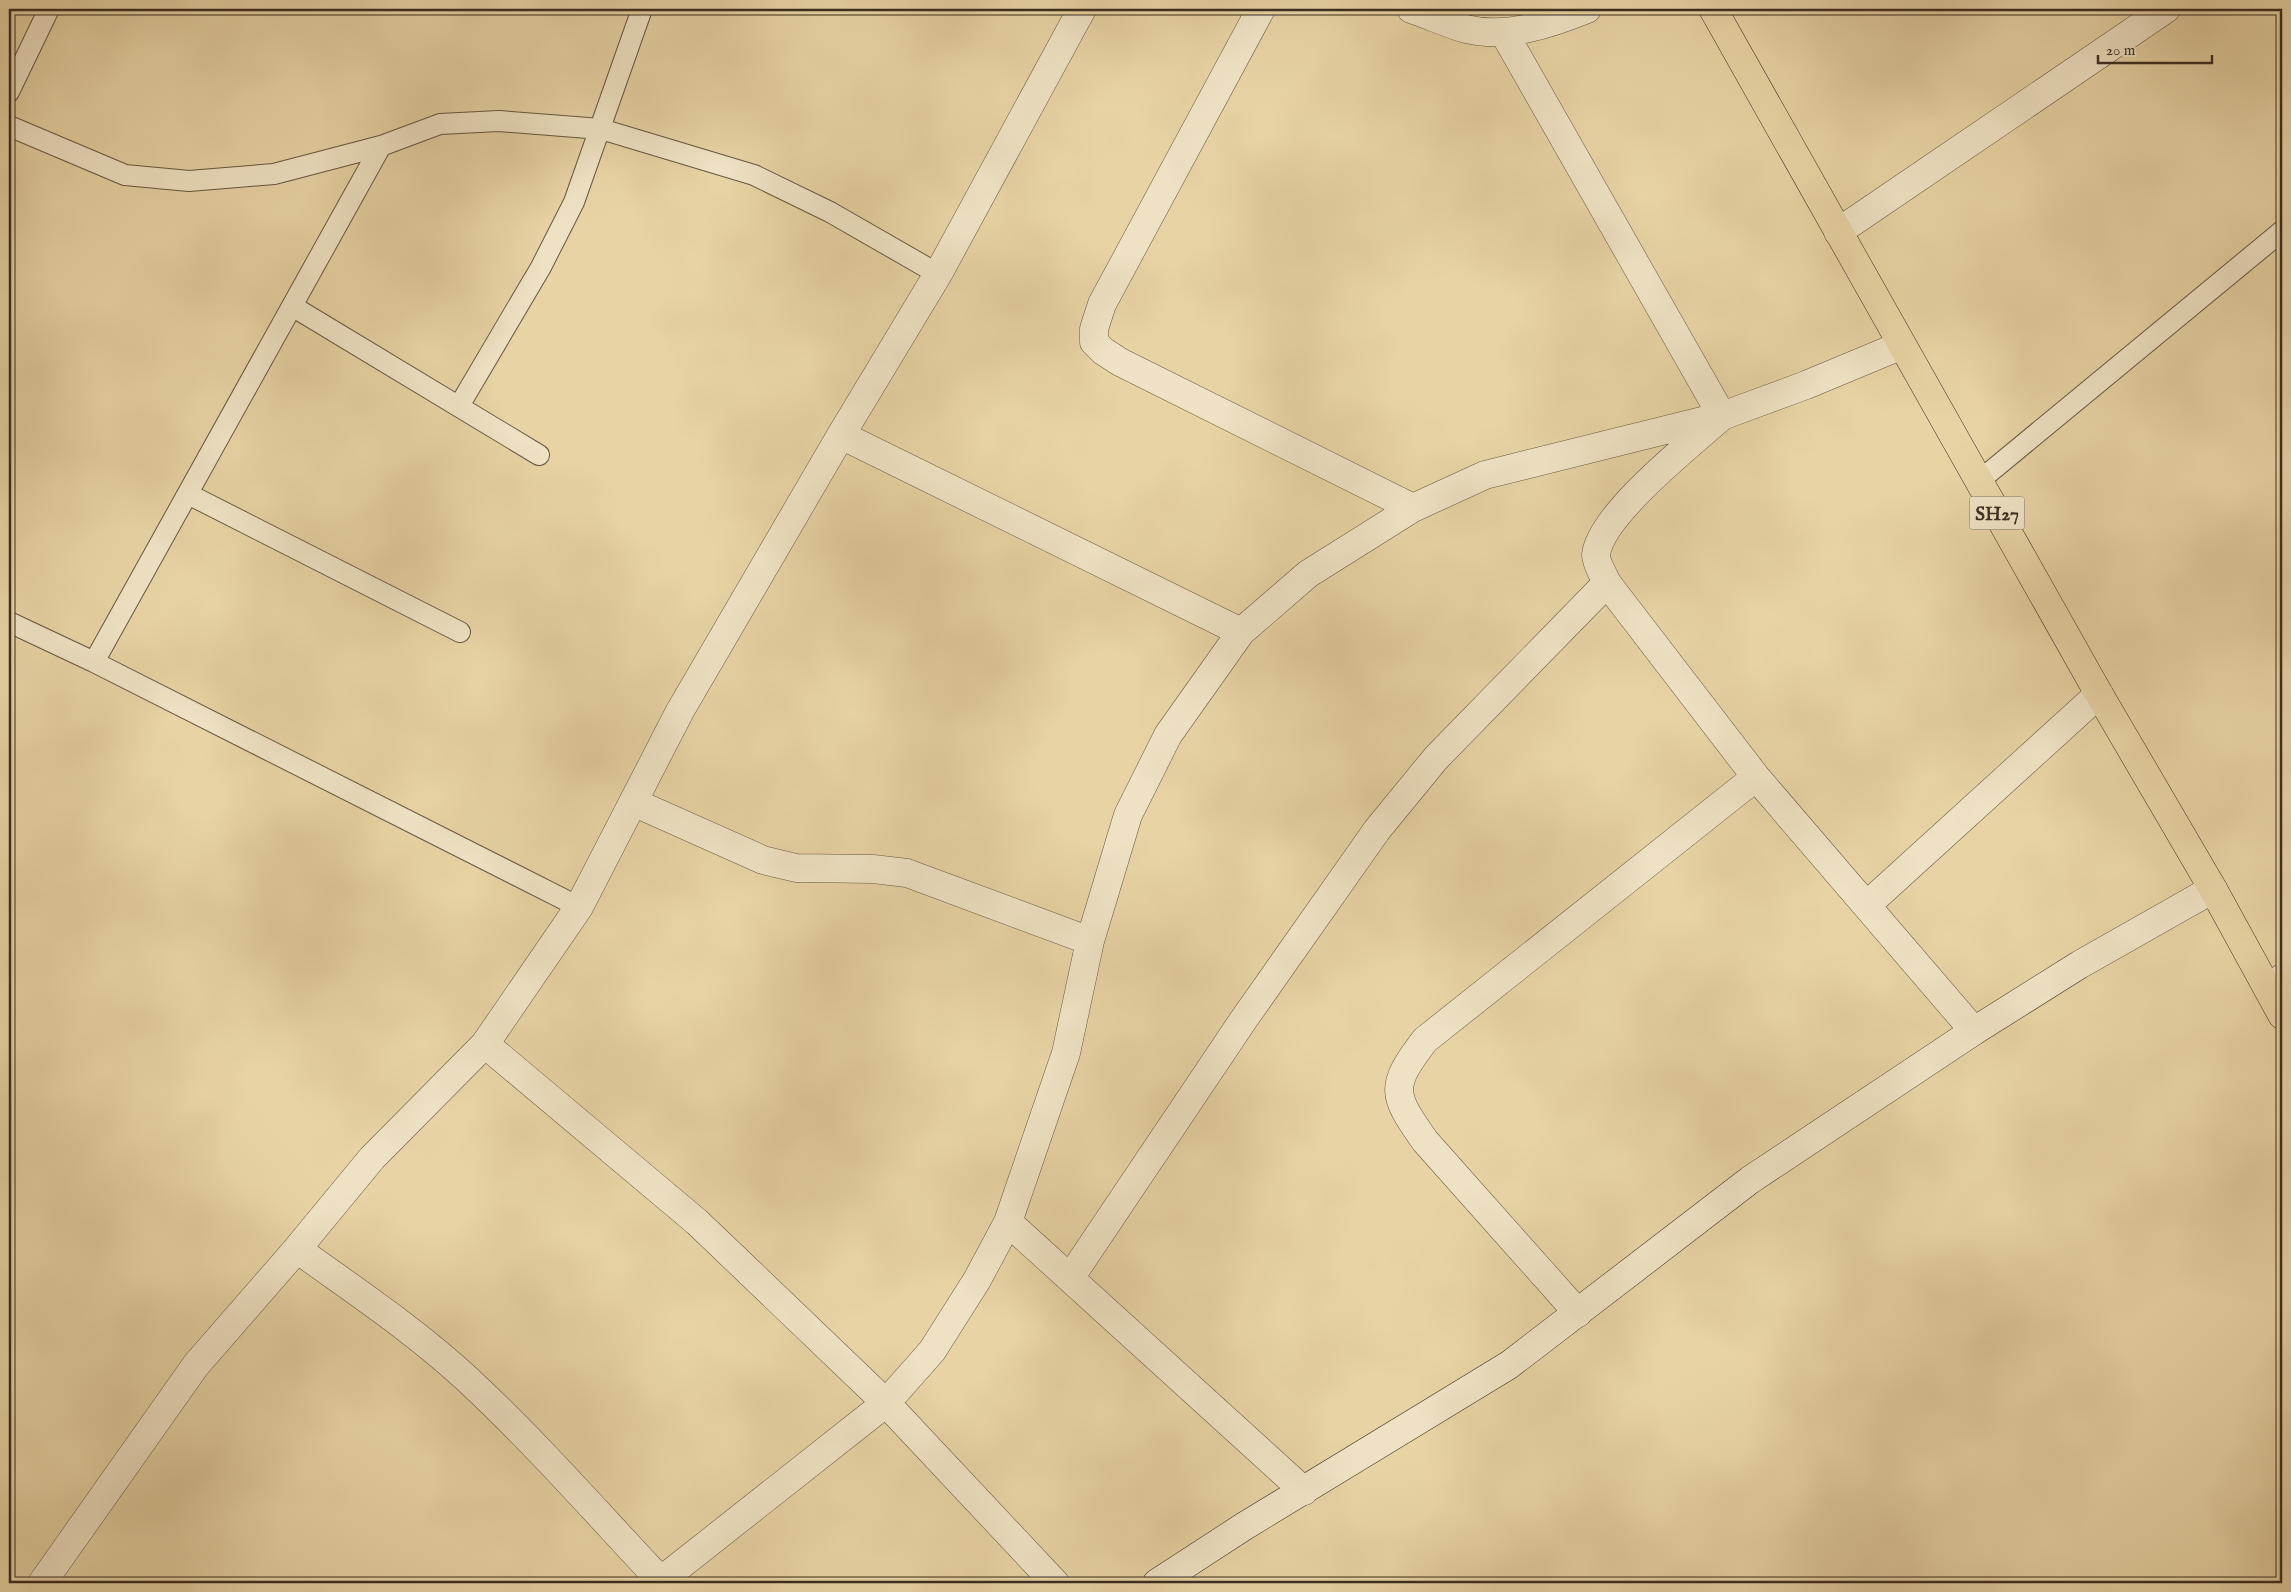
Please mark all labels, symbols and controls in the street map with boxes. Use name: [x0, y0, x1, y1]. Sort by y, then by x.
scale bar: [2098, 32, 2212, 64]
text: 20 m: [2106, 41, 2136, 60]
road number: SH27: [1970, 496, 2024, 530]

